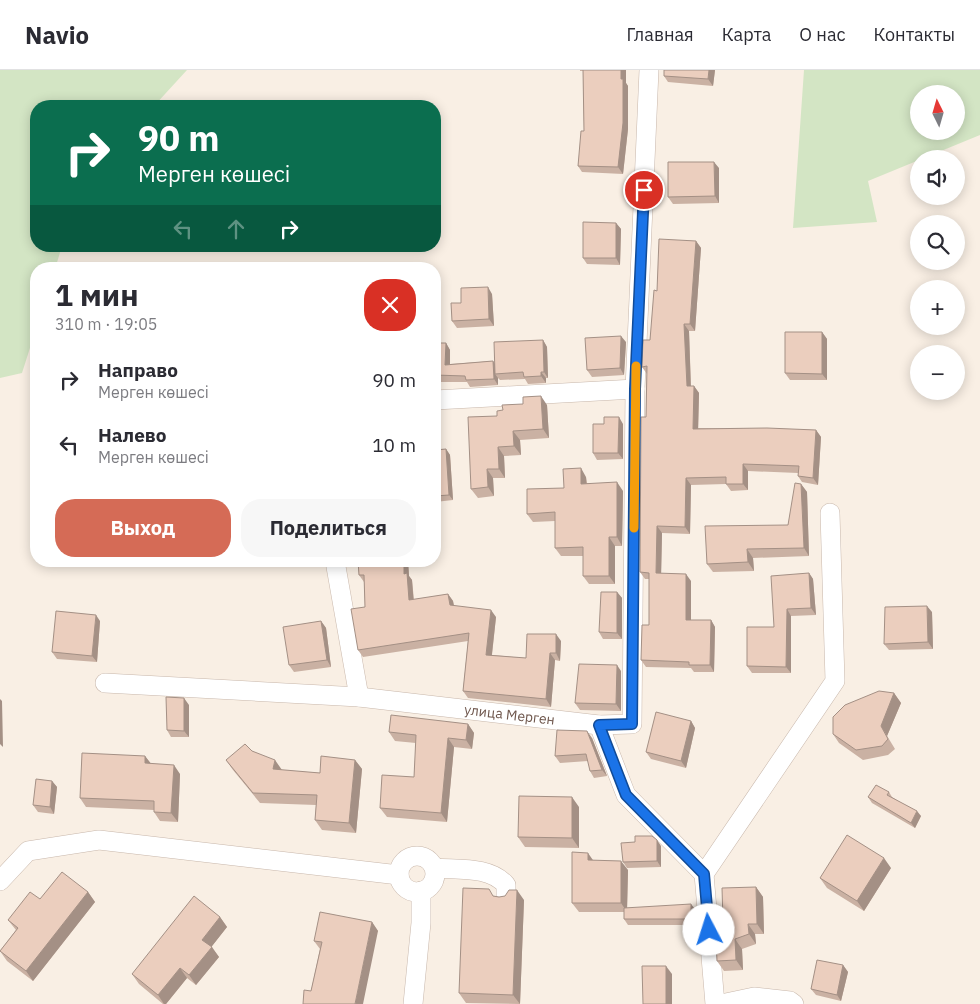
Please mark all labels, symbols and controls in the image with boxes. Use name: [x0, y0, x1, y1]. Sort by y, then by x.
text: Navio: [25, 19, 89, 51]
text: Главная: [626, 23, 694, 46]
text: Карта: [722, 23, 771, 46]
text: О нас: [799, 23, 846, 46]
text: Контакты: [874, 23, 955, 46]
north arrow: [910, 85, 965, 140]
map controls: [910, 85, 965, 400]
text: 90 m: [138, 115, 220, 161]
icon: right: [55, 120, 120, 185]
button: sound: [910, 150, 965, 205]
text: Мерген көшесі: [138, 159, 290, 188]
pin: [623, 169, 665, 211]
icon: arrive: [630, 176, 658, 204]
icon: left: [169, 215, 197, 243]
icon: ahead: [222, 215, 250, 243]
icon: right: [275, 215, 303, 243]
button: search: [910, 215, 965, 270]
text: 1 мин: [55, 275, 139, 314]
button: close: [364, 279, 416, 331]
button: +: [910, 280, 965, 335]
text: 310 m · 19:05: [55, 314, 157, 334]
button: −: [910, 345, 965, 400]
text: Направо: [98, 358, 178, 382]
icon: right: [55, 366, 83, 394]
text: 90 m: [372, 368, 416, 392]
text: Мерген көшесі: [98, 382, 209, 402]
text: Налево: [98, 423, 167, 447]
icon: left: [55, 431, 83, 459]
text: 10 m: [372, 433, 416, 457]
text: Мерген көшесі: [98, 447, 209, 467]
button: Выход: [55, 499, 231, 557]
button: Поделиться: [241, 499, 416, 557]
street label: улица Мерген: [463, 700, 556, 729]
position arrow: [682, 903, 734, 955]

